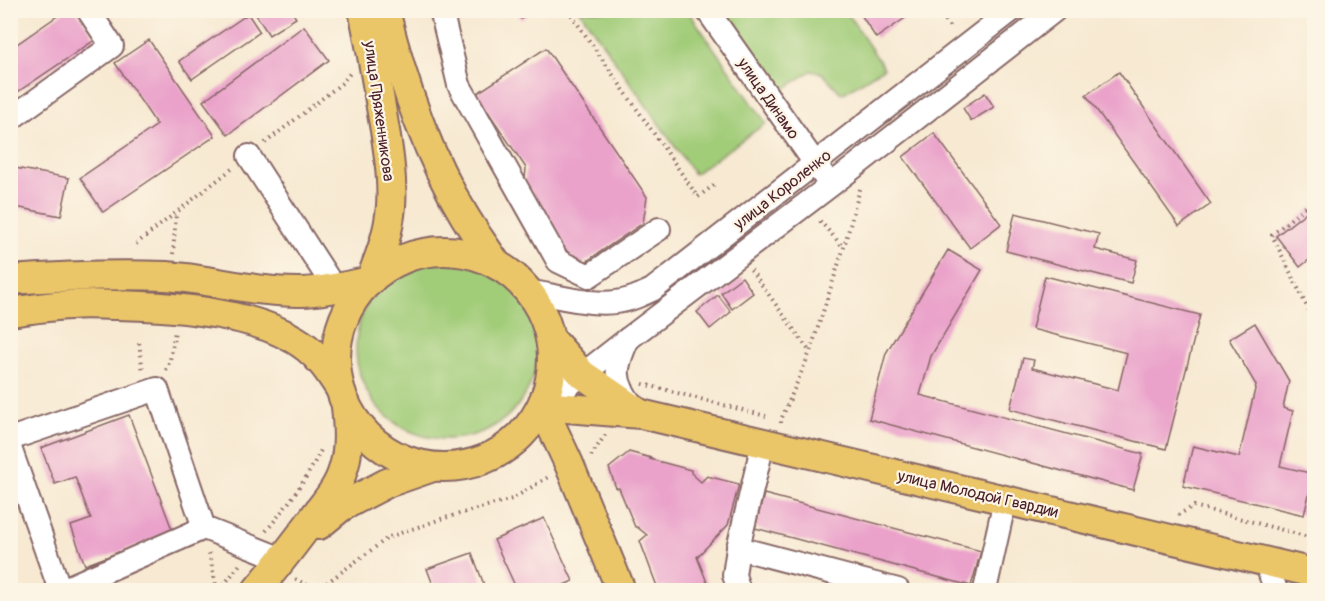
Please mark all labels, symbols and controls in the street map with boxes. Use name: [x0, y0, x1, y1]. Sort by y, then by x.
street label: улица Пряженникова: [359, 39, 399, 183]
street label: улица Динамо: [732, 53, 804, 143]
street label: улица Короленко: [729, 145, 836, 235]
street label: улица Молодой Гвардии: [895, 466, 1060, 522]

